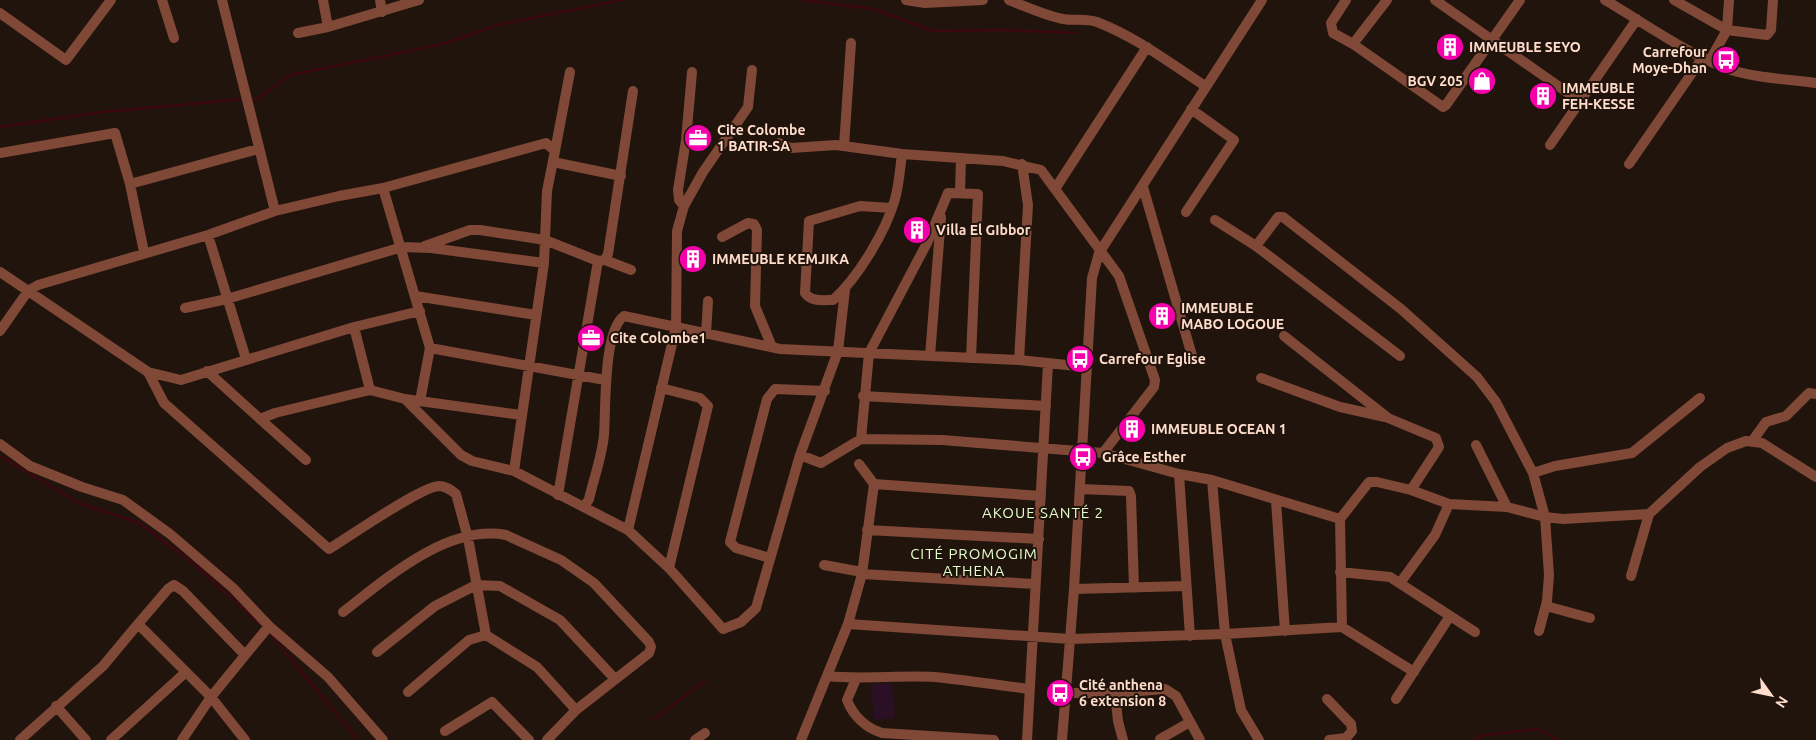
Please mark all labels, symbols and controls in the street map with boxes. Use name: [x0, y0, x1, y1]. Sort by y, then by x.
building icon: IMMEUBLE SEYO: [1435, 32, 1465, 62]
place label: IMMEUBLE SEYO: [1469, 39, 1581, 55]
place label: Carrefour Moye-Dhan: [1632, 44, 1707, 76]
bus stop icon: Carrefour Moye-Dhan: [1711, 45, 1741, 75]
shop icon: BGV 205: [1467, 66, 1497, 96]
place label: BGV 205: [1407, 73, 1463, 89]
place label: IMMEUBLE FEH-KESSE: [1562, 80, 1635, 112]
building icon: IMMEUBLE FEH-KESSE: [1528, 81, 1558, 111]
place label: Cite Colombe 1 BATIR-SA: [717, 122, 805, 154]
office icon: Cite Colombe 1 BATIR-SA: [683, 123, 713, 153]
building icon: Villa El GIbbor: [902, 215, 932, 245]
place label: Villa El GIbbor: [936, 222, 1031, 238]
building icon: IMMEUBLE KEMJIKA: [678, 244, 708, 274]
place label: IMMEUBLE KEMJIKA: [712, 251, 849, 267]
place label: IMMEUBLE MABO LOGOUE: [1181, 300, 1284, 332]
building icon: IMMEUBLE MABO LOGOUE: [1147, 301, 1177, 331]
office icon: Cite Colombe1: [576, 323, 606, 353]
place label: Cite Colombe1: [610, 330, 706, 346]
bus stop icon: Carrefour Eglise: [1065, 344, 1095, 374]
place label: Carrefour Eglise: [1099, 351, 1206, 367]
building icon: IMMEUBLE OCEAN 1: [1117, 414, 1147, 444]
place label: IMMEUBLE OCEAN 1: [1151, 421, 1287, 437]
bus stop icon: Grâce Esther: [1068, 442, 1098, 472]
place label: Grâce Esther: [1102, 449, 1186, 465]
district label: AKOUE SANTÉ 2: [982, 504, 1104, 521]
district label: CITÉ PROMOGIM ATHENA: [910, 545, 1038, 579]
north arrow: [1746, 670, 1796, 720]
place label: Cité anthena 6 extension 8: [1079, 677, 1166, 709]
bus stop icon: Cité anthena 6 extension 8: [1045, 678, 1075, 708]
text: N: [1772, 693, 1791, 711]

